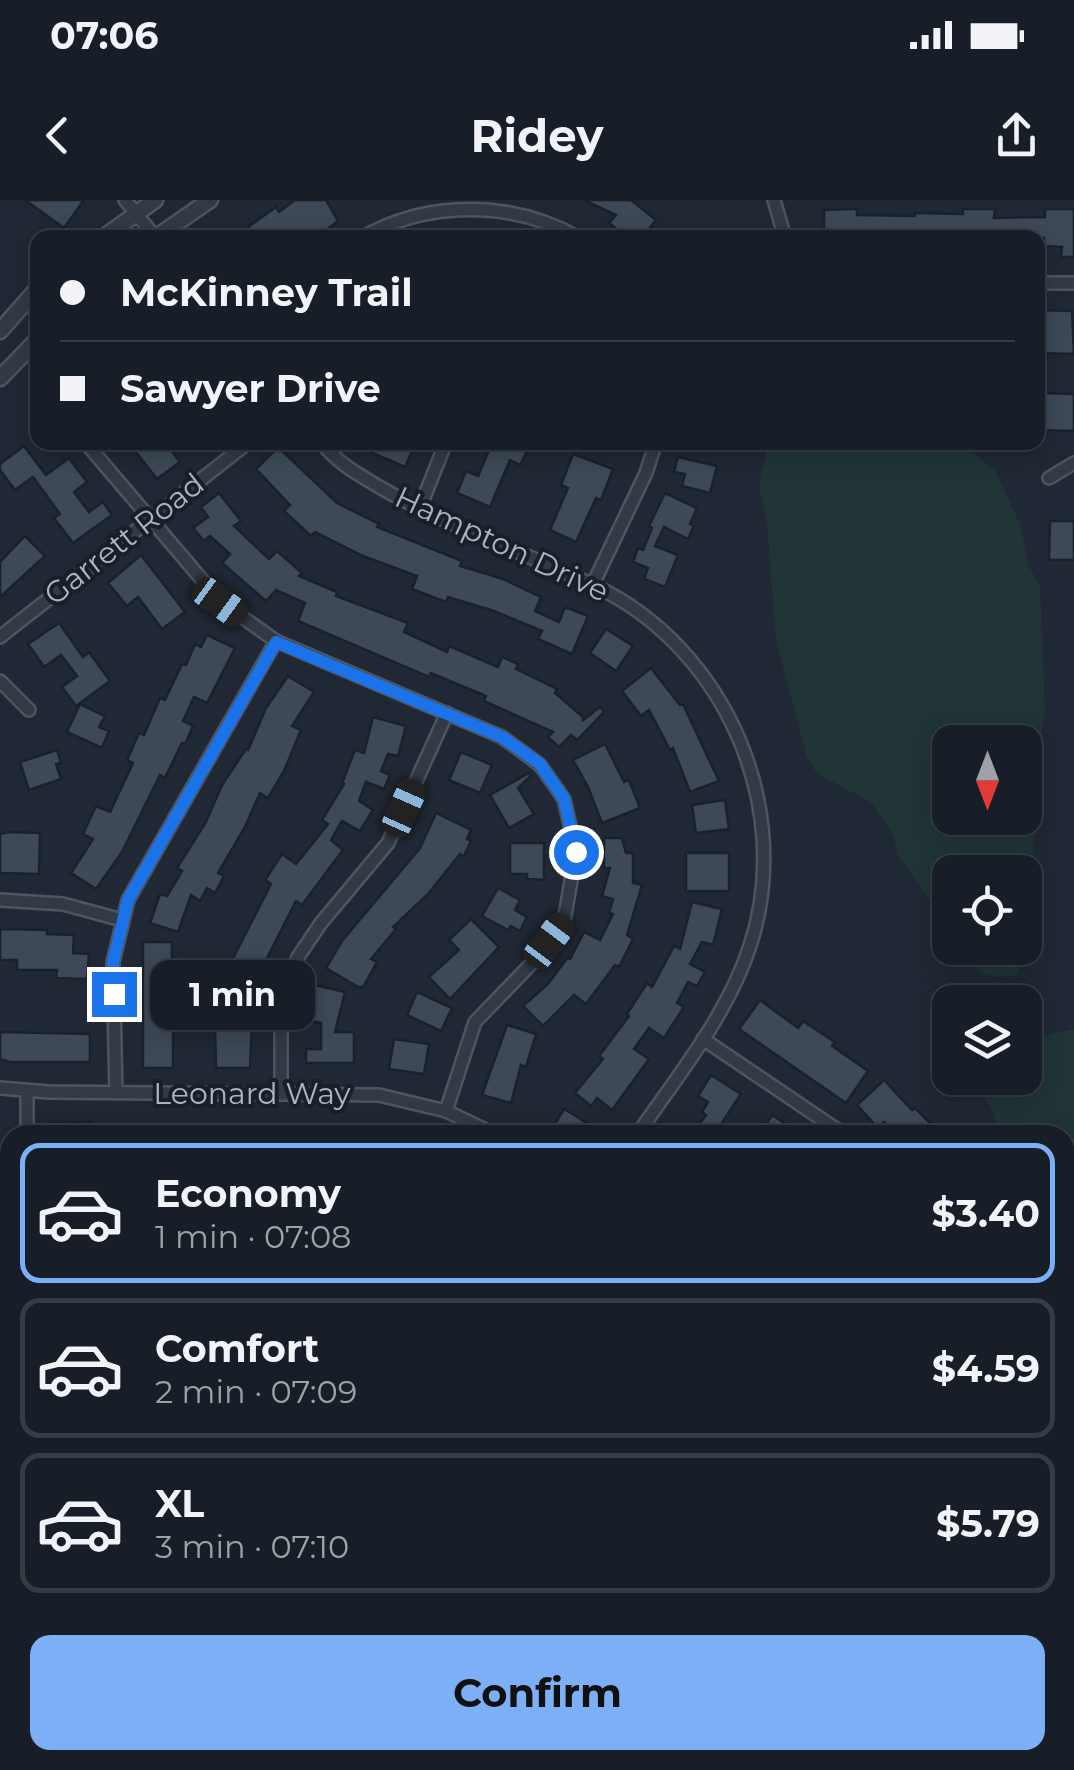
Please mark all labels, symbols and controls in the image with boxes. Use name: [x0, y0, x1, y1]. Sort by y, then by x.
text: 07:06: [50, 12, 158, 59]
icon: back: [30, 108, 85, 163]
text: Ridey: [470, 108, 604, 163]
icon: share: [989, 108, 1044, 163]
text: McKinney Trail: [120, 269, 413, 316]
text: Sawyer Drive: [120, 365, 381, 412]
street label: Garrett Road: [37, 465, 211, 613]
street label: Hampton Drive: [389, 478, 615, 610]
car: [187, 572, 253, 632]
north arrow: [932, 725, 1042, 835]
map controls: [932, 725, 1042, 1095]
car: [378, 774, 430, 842]
route start: [554, 830, 599, 875]
button: locate: [932, 855, 1042, 965]
car: [519, 908, 579, 974]
callout: 1 min: [149, 959, 314, 1029]
route end: [92, 972, 137, 1017]
text: 1 min: [189, 975, 276, 1014]
button: layers: [932, 985, 1042, 1095]
street label: Leonard Way: [153, 1075, 351, 1112]
icon: car: [35, 1168, 125, 1258]
text: Economy: [155, 1170, 341, 1217]
text: $3.40: [931, 1190, 1040, 1237]
text: 1 min · 07:08: [155, 1217, 352, 1256]
icon: car: [35, 1323, 125, 1413]
text: Comfort: [155, 1325, 319, 1372]
text: $4.59: [932, 1345, 1040, 1392]
text: 2 min · 07:09: [155, 1372, 357, 1411]
icon: car: [35, 1478, 125, 1568]
text: XL: [155, 1480, 204, 1527]
text: $5.79: [936, 1500, 1040, 1547]
text: 3 min · 07:10: [155, 1527, 349, 1566]
button: Confirm: [30, 1635, 1045, 1750]

